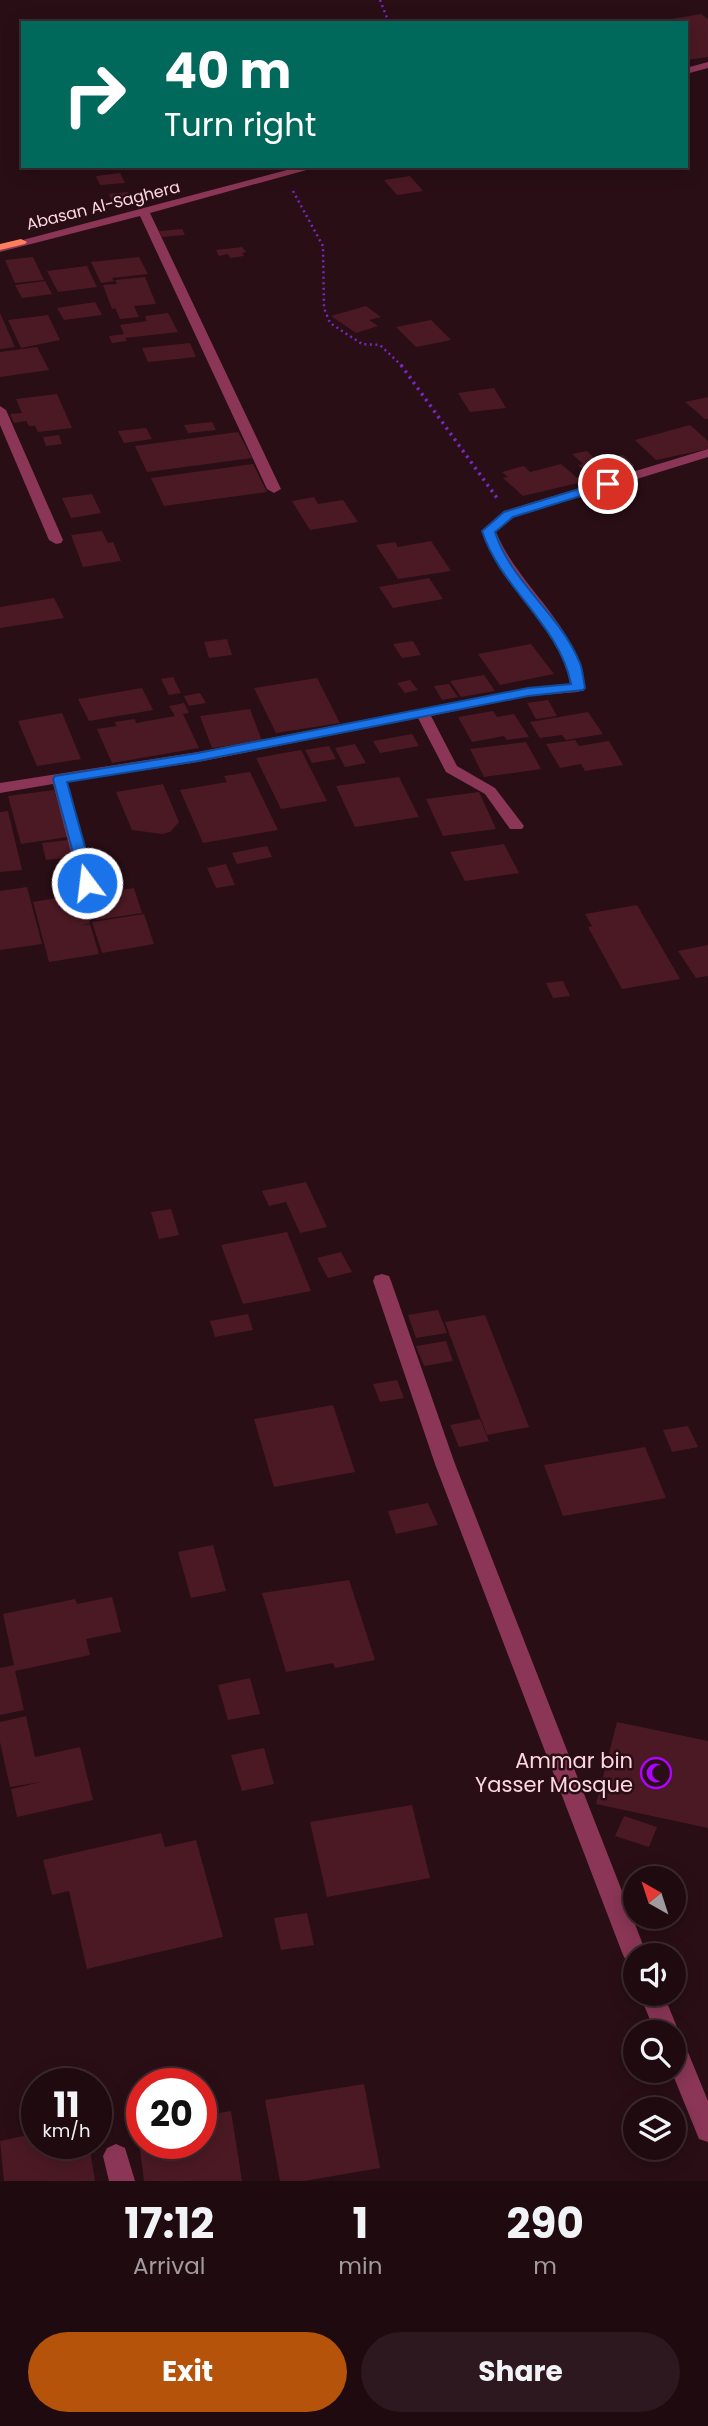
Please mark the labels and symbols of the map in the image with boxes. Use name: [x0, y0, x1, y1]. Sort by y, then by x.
street label: Abasan Al-Saghera: [24, 175, 182, 236]
pin: [578, 454, 638, 514]
position arrow: [50, 846, 124, 920]
place label: Ammar bin Yasser Mosque: [475, 1746, 633, 1799]
mosque icon: Ammar bin Yasser Mosque: [639, 1756, 673, 1790]
north arrow: [623, 1866, 686, 1928]
speed limit sign: 20: [126, 2068, 217, 2159]

